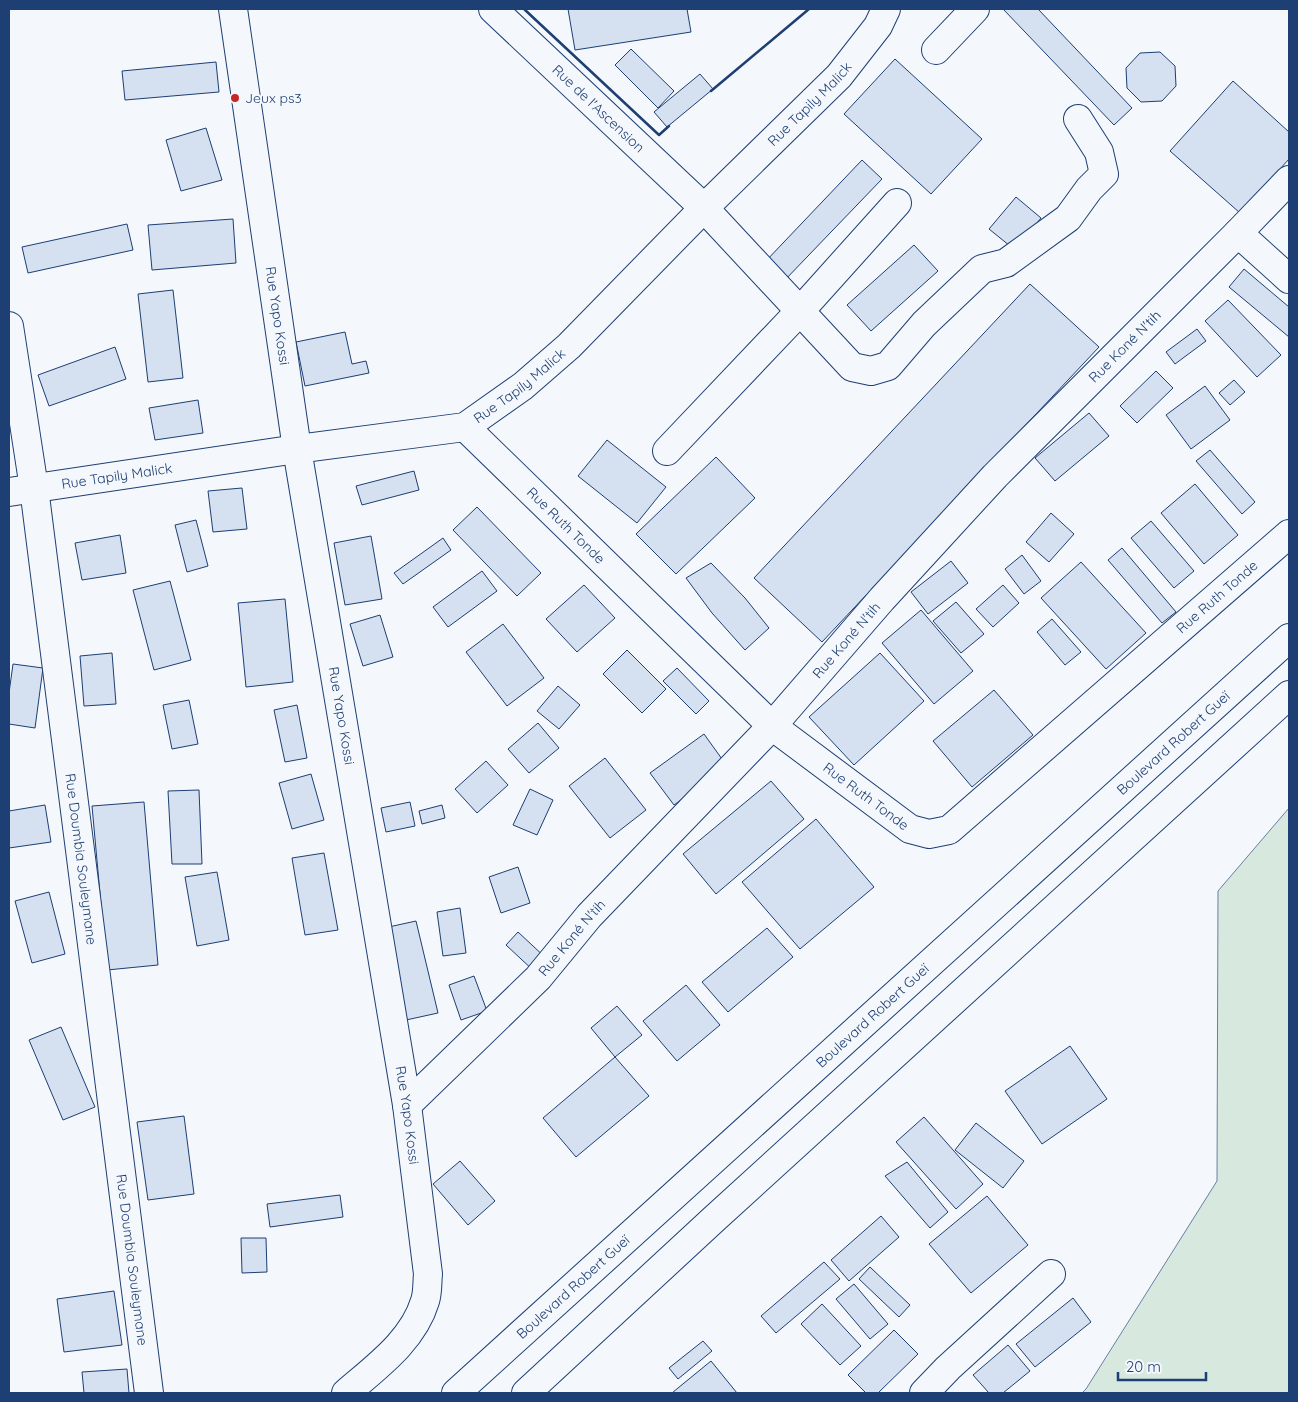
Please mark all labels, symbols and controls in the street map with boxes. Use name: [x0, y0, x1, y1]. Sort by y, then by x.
street label: Rue Tapily Malick: [764, 58, 856, 150]
street label: Rue de l'Ascension: [549, 61, 648, 156]
place label: Jeux ps3: [245, 89, 302, 107]
marker: Jeux ps3: [229, 92, 241, 104]
street label: Rue Yapo Kossi: [262, 265, 294, 366]
street label: Rue Koné N'tih: [1085, 306, 1165, 386]
street label: Rue Tapily Malick: [470, 344, 569, 427]
street label: Rue Tapily Malick: [60, 459, 173, 493]
street label: Rue Ruth Tonde: [523, 483, 609, 568]
street label: Rue Ruth Tonde: [1172, 556, 1262, 637]
street label: Rue Koné N'tih: [808, 598, 884, 682]
street label: Rue Yapo Kossi: [325, 665, 359, 766]
street label: Boulevard Robert Gueï: [1113, 686, 1234, 799]
street label: Rue Ruth Tonde: [820, 758, 913, 834]
street label: Rue Doumbia Souleymane: [61, 772, 101, 946]
street label: Rue Koné N'tih: [534, 896, 609, 980]
street label: Boulevard Robert Gueï: [812, 959, 933, 1071]
street label: Rue Yapo Kossi: [392, 1065, 423, 1166]
street label: Rue Doumbia Souleymane: [112, 1173, 152, 1347]
street label: Boulevard Robert Gueï: [513, 1230, 634, 1343]
scale bar: [1118, 1350, 1206, 1382]
text: 20 m: [1126, 1357, 1161, 1376]

